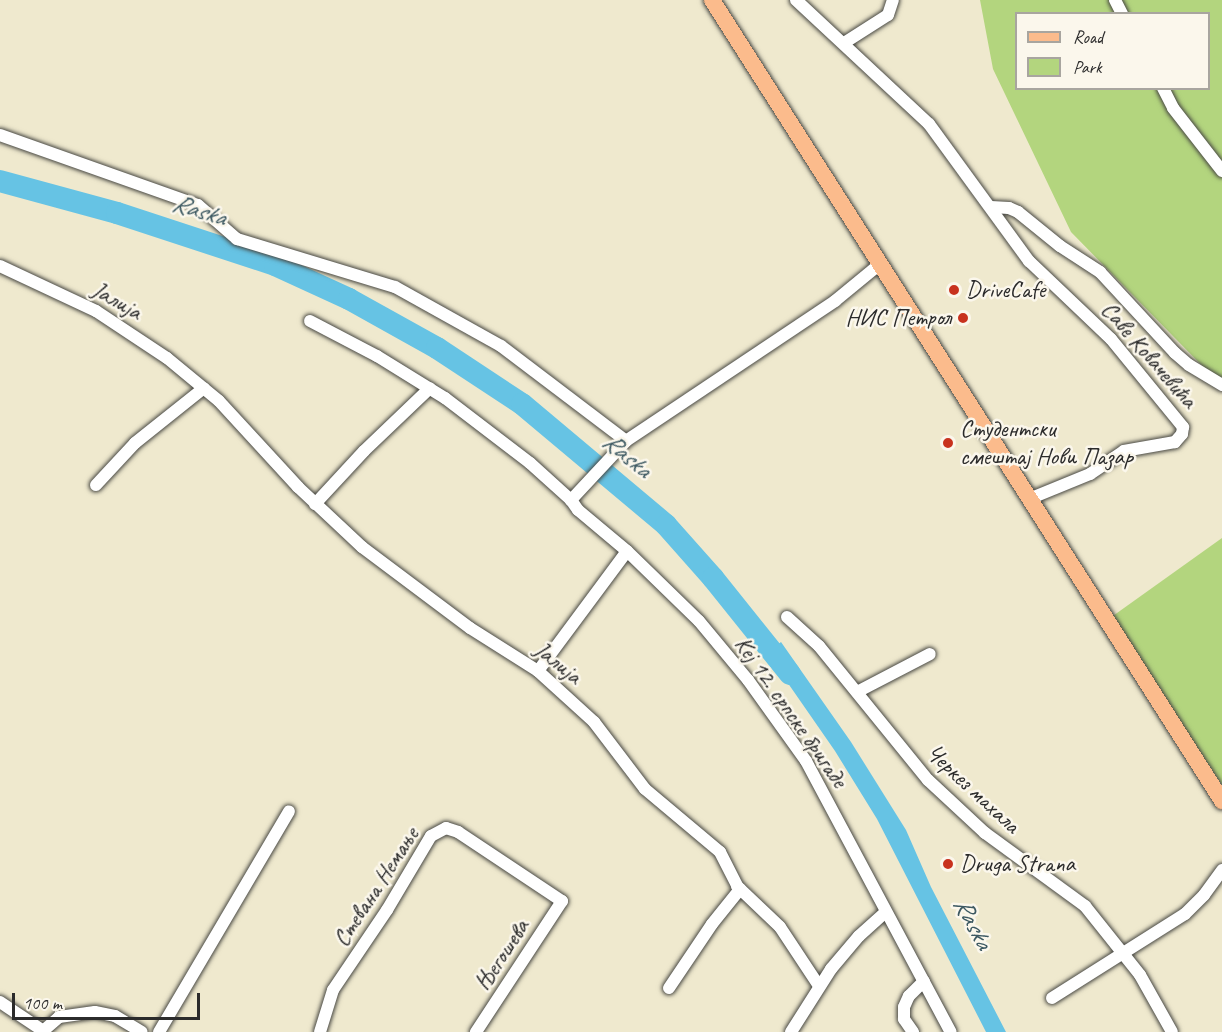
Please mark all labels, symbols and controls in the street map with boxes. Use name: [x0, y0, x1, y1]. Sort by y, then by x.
legend: [1015, 12, 1210, 90]
text: Road: [1073, 26, 1103, 48]
text: Park: [1073, 56, 1102, 78]
water label: Raska: [169, 187, 229, 233]
street label: Јалија: [87, 275, 147, 327]
place label: DriveCafe: [966, 276, 1045, 304]
marker: DriveCafe: [947, 283, 961, 297]
street label: Саве Ковачевића: [1095, 296, 1203, 414]
place label: НИС Петрол: [846, 304, 951, 332]
marker: НИС Петрол: [956, 311, 970, 325]
place label: Студентски смештај Нови Пазар: [960, 415, 1132, 471]
water label: Raska: [596, 426, 658, 484]
marker: Студентски смештај Нови Пазар: [941, 436, 955, 450]
street label: Кеј 12. српске бригаде: [729, 631, 853, 793]
street label: Јалија: [528, 635, 588, 691]
street label: Черкез махала: [920, 739, 1026, 839]
street label: Стевана Немање: [327, 822, 425, 952]
place label: Druga Strana: [960, 850, 1075, 878]
marker: Druga Strana: [941, 857, 955, 871]
water label: Raska: [947, 892, 999, 954]
street label: Његошева: [468, 914, 536, 996]
scale bar: [15, 981, 202, 1019]
text: 100 m: [23, 992, 62, 1014]

